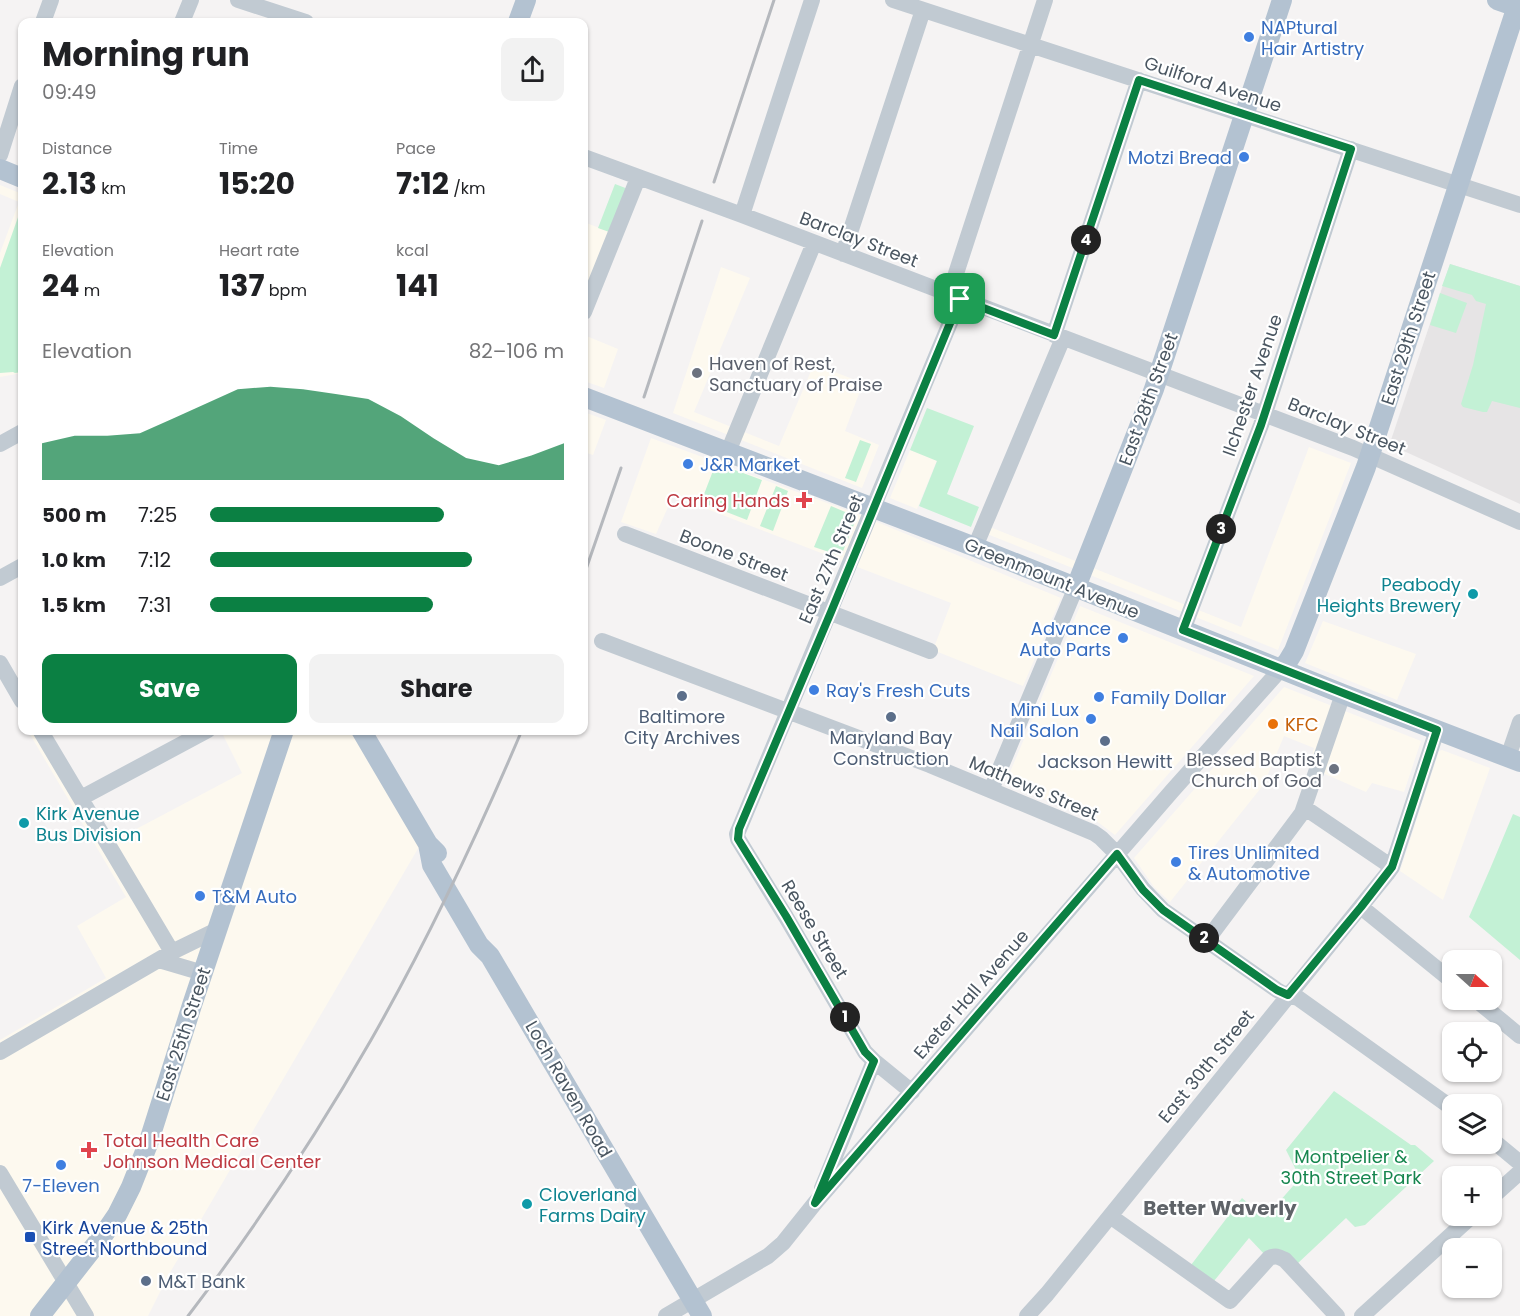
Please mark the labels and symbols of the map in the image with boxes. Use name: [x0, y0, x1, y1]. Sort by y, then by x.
place label: NAPtural Hair Artistry: [1261, 15, 1364, 61]
marker: NAPtural Hair Artistry: [1242, 30, 1256, 44]
street label: Guilford Avenue: [1141, 50, 1285, 118]
place label: Motzi Bread: [1128, 145, 1232, 170]
marker: Motzi Bread: [1237, 150, 1251, 164]
street label: Barclay Street: [796, 205, 922, 273]
pin: 4: [1071, 225, 1101, 255]
street label: East 29th Street: [1375, 268, 1441, 408]
pin: [934, 273, 985, 324]
street label: Ilchester Avenue: [1216, 311, 1288, 459]
street label: East 28th Street: [1112, 329, 1184, 469]
place label: Haven of Rest, Sanctuary of Praise: [709, 351, 883, 397]
marker: Haven of Rest, Sanctuary of Praise: [690, 366, 704, 380]
street label: Barclay Street: [1284, 391, 1410, 461]
place label: J&R Market: [700, 452, 800, 477]
marker: J&R Market: [681, 457, 695, 471]
place label: Caring Hands: [667, 488, 790, 513]
street label: East 27th Street: [793, 491, 869, 627]
marker: Caring Hands: [795, 491, 813, 509]
pin: 3: [1206, 514, 1236, 544]
street label: Boone Street: [676, 523, 792, 587]
street label: Greenmount Avenue: [961, 531, 1143, 625]
place label: Peabody Heights Brewery: [1317, 572, 1461, 618]
marker: Peabody Heights Brewery: [1466, 587, 1480, 601]
place label: Advance Auto Parts: [1019, 616, 1111, 662]
marker: Advance Auto Parts: [1116, 631, 1130, 645]
place label: Ray's Fresh Cuts: [826, 678, 970, 703]
marker: Ray's Fresh Cuts: [807, 683, 821, 697]
place label: Family Dollar: [1111, 685, 1227, 710]
marker: Baltimore City Archives: [675, 689, 689, 703]
marker: Family Dollar: [1092, 690, 1106, 704]
place label: Mini Lux Nail Salon: [990, 697, 1079, 743]
place label: Baltimore City Archives: [624, 704, 740, 750]
marker: Maryland Bay Construction: [884, 710, 898, 724]
marker: Mini Lux Nail Salon: [1084, 712, 1098, 726]
place label: KFC: [1285, 712, 1319, 737]
marker: KFC: [1266, 717, 1280, 731]
place label: Maryland Bay Construction: [830, 725, 952, 771]
marker: Jackson Hewitt: [1098, 734, 1112, 748]
place label: Blessed Baptist Church of God: [1186, 747, 1322, 793]
street label: Mathews Street: [965, 749, 1103, 827]
place label: Jackson Hewitt: [1037, 749, 1173, 774]
marker: Blessed Baptist Church of God: [1327, 762, 1341, 776]
place label: Kirk Avenue Bus Division: [36, 801, 141, 847]
marker: Kirk Avenue Bus Division: [17, 816, 31, 830]
place label: Tires Unlimited & Automotive: [1188, 840, 1320, 886]
marker: Tires Unlimited & Automotive: [1169, 855, 1183, 869]
street label: Reese Street: [776, 875, 854, 983]
place label: T&M Auto: [212, 884, 297, 909]
marker: T&M Auto: [193, 889, 207, 903]
pin: 2: [1189, 923, 1219, 953]
street label: Exeter Hall Avenue: [908, 924, 1034, 1064]
north arrow: [1442, 950, 1502, 1010]
street label: East 25th Street: [150, 964, 216, 1104]
pin: 1: [830, 1002, 860, 1032]
street label: East 30th Street: [1152, 1004, 1260, 1128]
street label: Loch Raven Road: [520, 1016, 618, 1162]
place label: Total Health Care Johnson Medical Center: [103, 1128, 321, 1174]
marker: Total Health Care Johnson Medical Center: [80, 1141, 98, 1159]
park label: Montpelier & 30th Street Park: [1281, 1144, 1422, 1190]
marker: 7-Eleven: [54, 1158, 68, 1172]
place label: 7-Eleven: [22, 1173, 100, 1198]
place label: Cloverland Farms Dairy: [539, 1182, 646, 1228]
district label: Better Waverly: [1143, 1194, 1297, 1222]
marker: Cloverland Farms Dairy: [520, 1197, 534, 1211]
place label: Kirk Avenue & 25th Street Northbound: [42, 1215, 208, 1261]
marker: Kirk Avenue & 25th Street Northbound: [23, 1230, 37, 1244]
place label: M&T Bank: [158, 1269, 246, 1294]
marker: M&T Bank: [139, 1274, 153, 1288]

